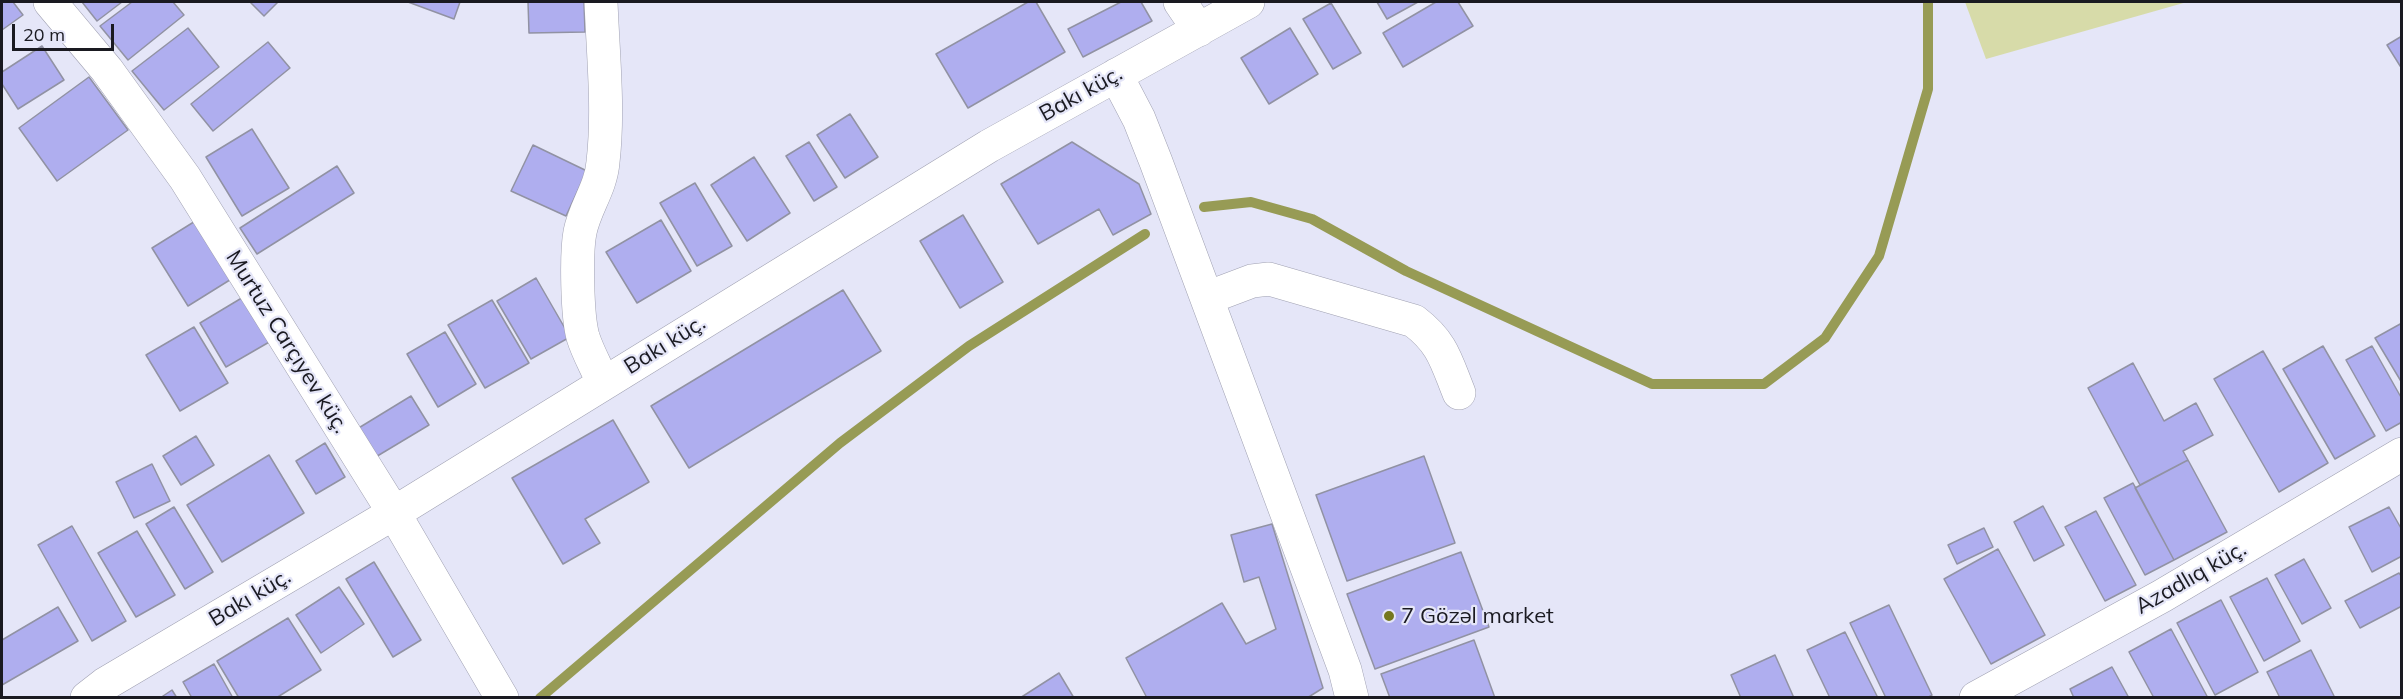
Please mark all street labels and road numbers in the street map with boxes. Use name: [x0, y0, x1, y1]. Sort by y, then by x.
street label: Bakı küç.: [1035, 60, 1127, 128]
street label: Murtuz Carçıyev küç.: [220, 246, 354, 438]
street label: Bakı küç.: [620, 310, 710, 380]
street label: Azadlıq küç.: [2131, 536, 2251, 620]
street label: Bakı küç.: [204, 563, 296, 633]

